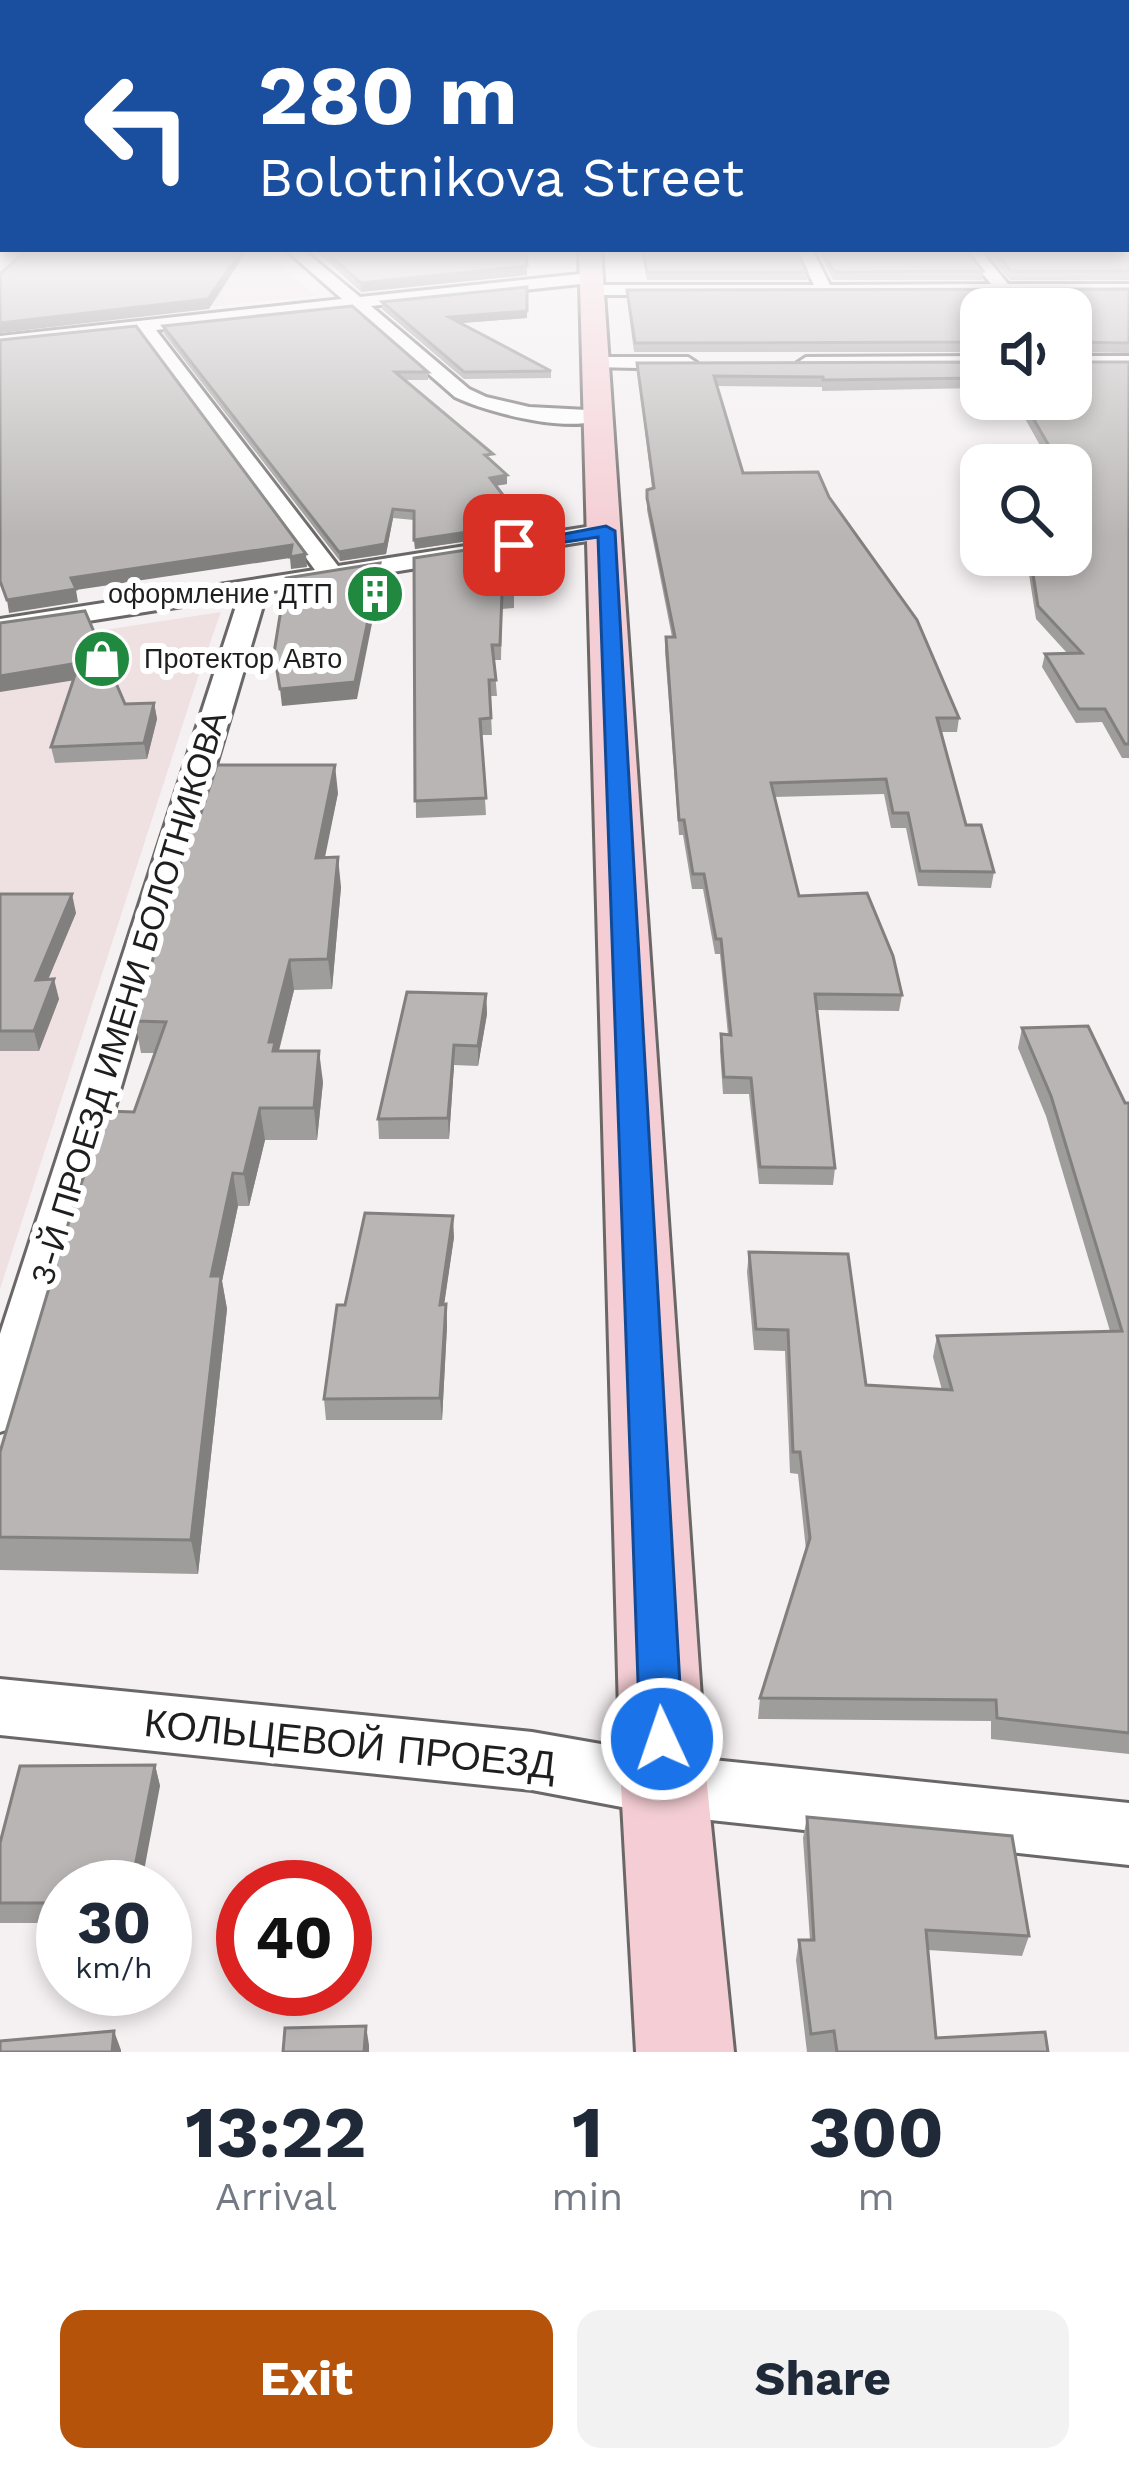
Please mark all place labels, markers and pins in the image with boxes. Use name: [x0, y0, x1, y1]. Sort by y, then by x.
pin: [463, 494, 565, 596]
building icon: оформление ДТП: [344, 563, 406, 625]
place label: оформление ДТП: [108, 578, 333, 610]
shop icon: Протектор Авто: [71, 628, 133, 690]
place label: Протектор Авто: [144, 643, 342, 675]

